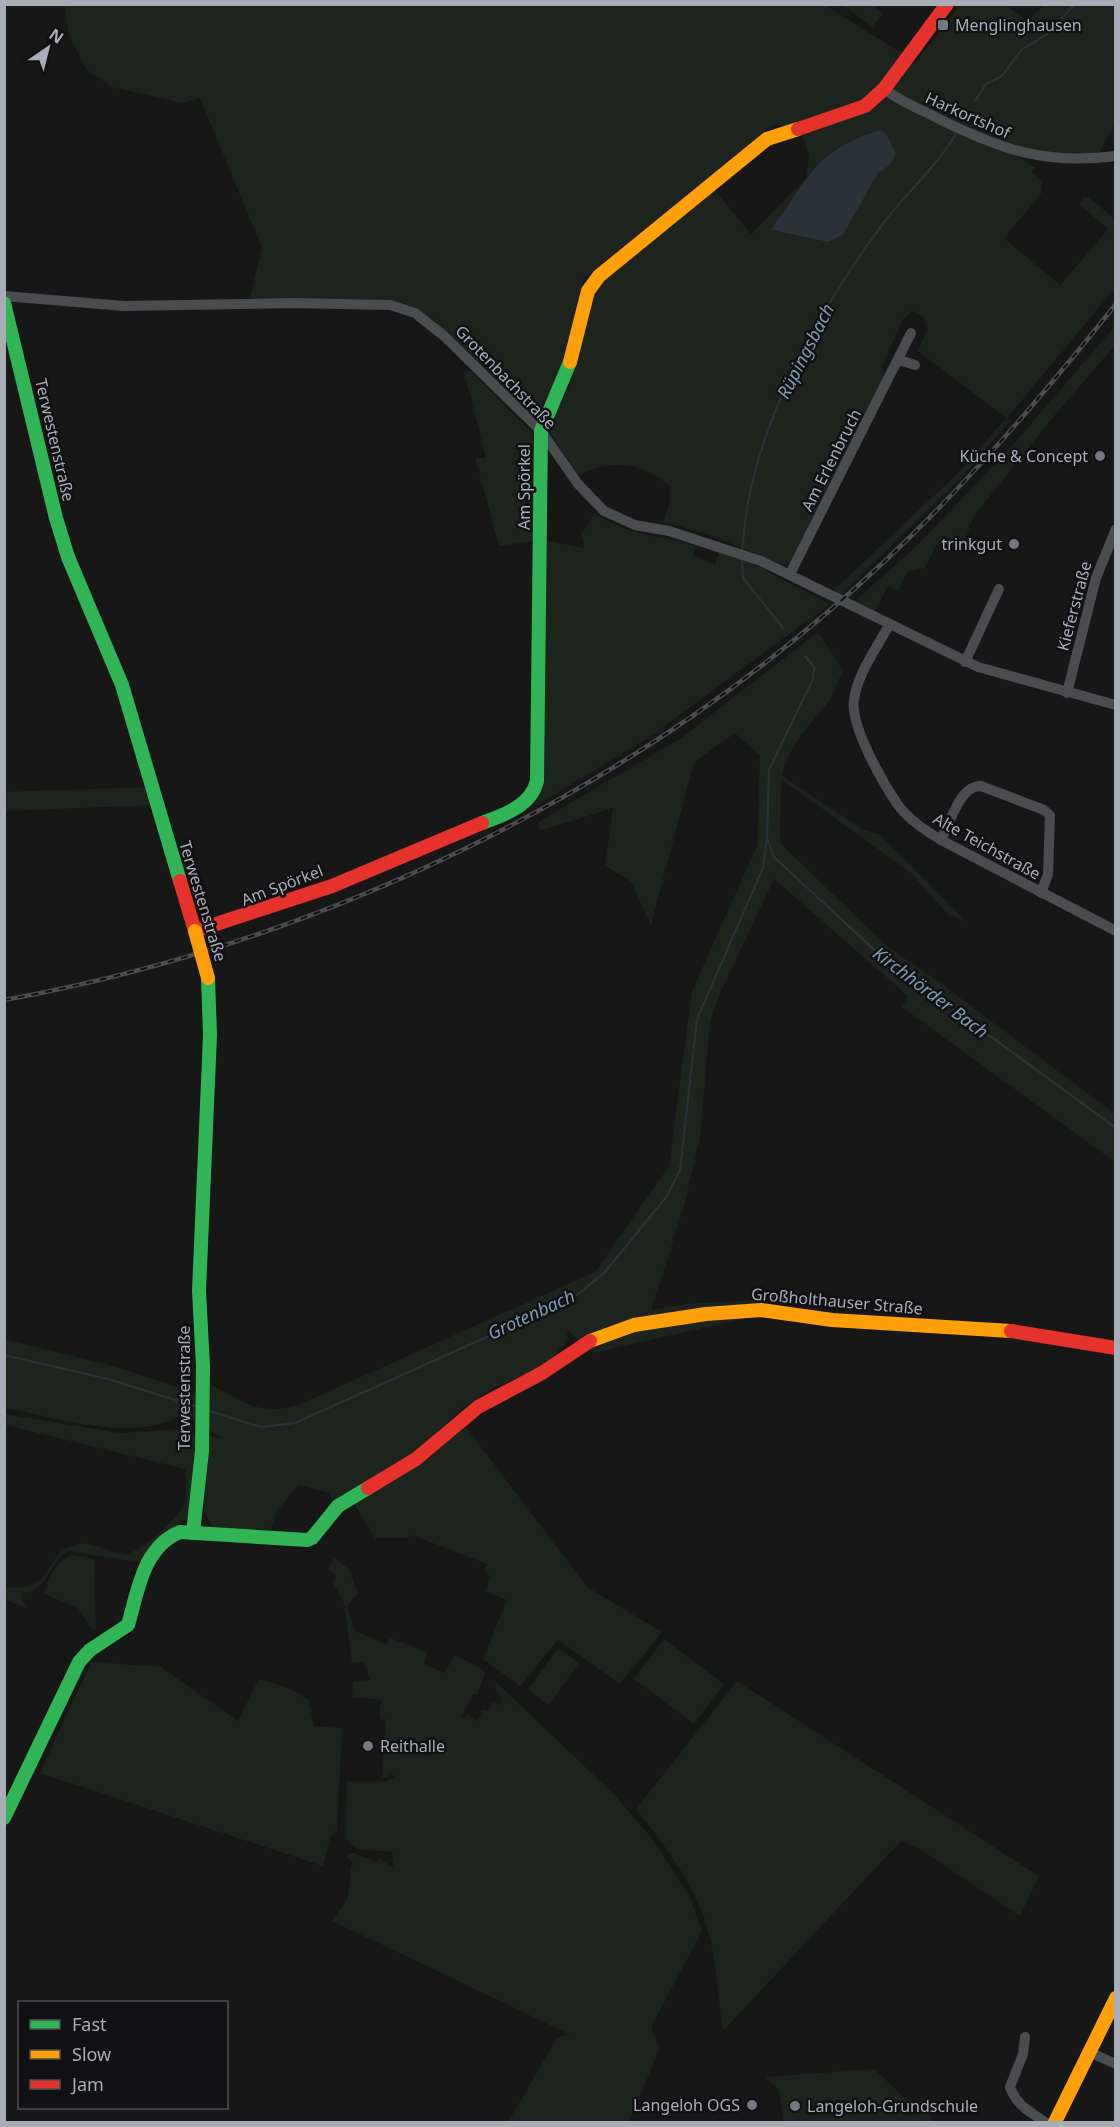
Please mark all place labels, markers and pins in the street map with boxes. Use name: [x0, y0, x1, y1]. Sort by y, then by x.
place label: Menglinghausen: [955, 14, 1082, 36]
marker: Menglinghausen: [936, 18, 950, 32]
place label: Küche & Concept: [960, 445, 1088, 467]
marker: Küche & Concept: [1093, 449, 1107, 463]
place label: trinkgut: [942, 533, 1002, 555]
marker: trinkgut: [1007, 537, 1021, 551]
place label: Reithalle: [380, 1735, 445, 1757]
marker: Reithalle: [361, 1739, 375, 1753]
place label: Langeloh OGS: [633, 2094, 740, 2116]
place label: Langeloh-Grundschule: [807, 2095, 978, 2117]
marker: Langeloh OGS: [745, 2098, 759, 2112]
marker: Langeloh-Grundschule: [788, 2099, 802, 2113]

